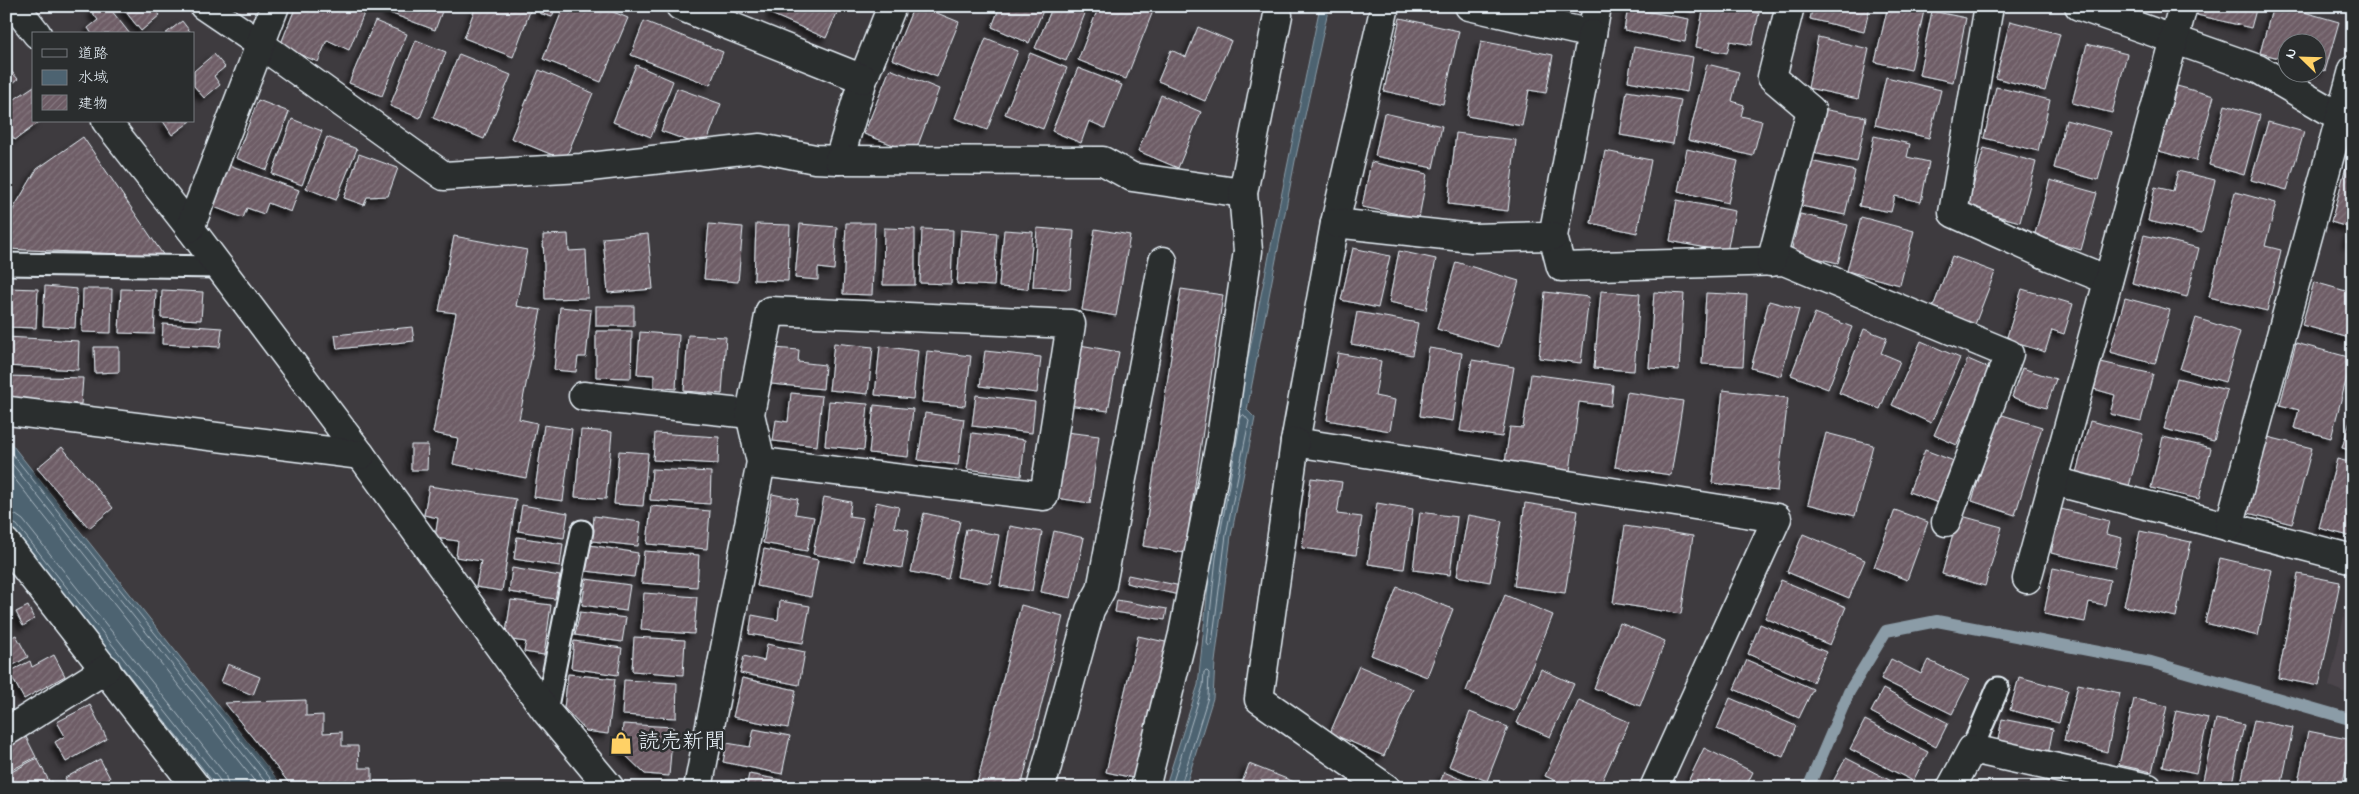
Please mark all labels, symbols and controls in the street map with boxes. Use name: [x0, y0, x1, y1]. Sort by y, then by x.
legend: [32, 32, 195, 122]
north arrow: [2276, 32, 2326, 82]
text: 道路: [78, 43, 108, 65]
text: N: [2280, 45, 2303, 62]
text: 水域: [78, 67, 108, 89]
text: 建物: [78, 93, 108, 115]
place label: 読売新聞: [638, 727, 726, 759]
shop icon: 読売新聞: [608, 730, 634, 756]

